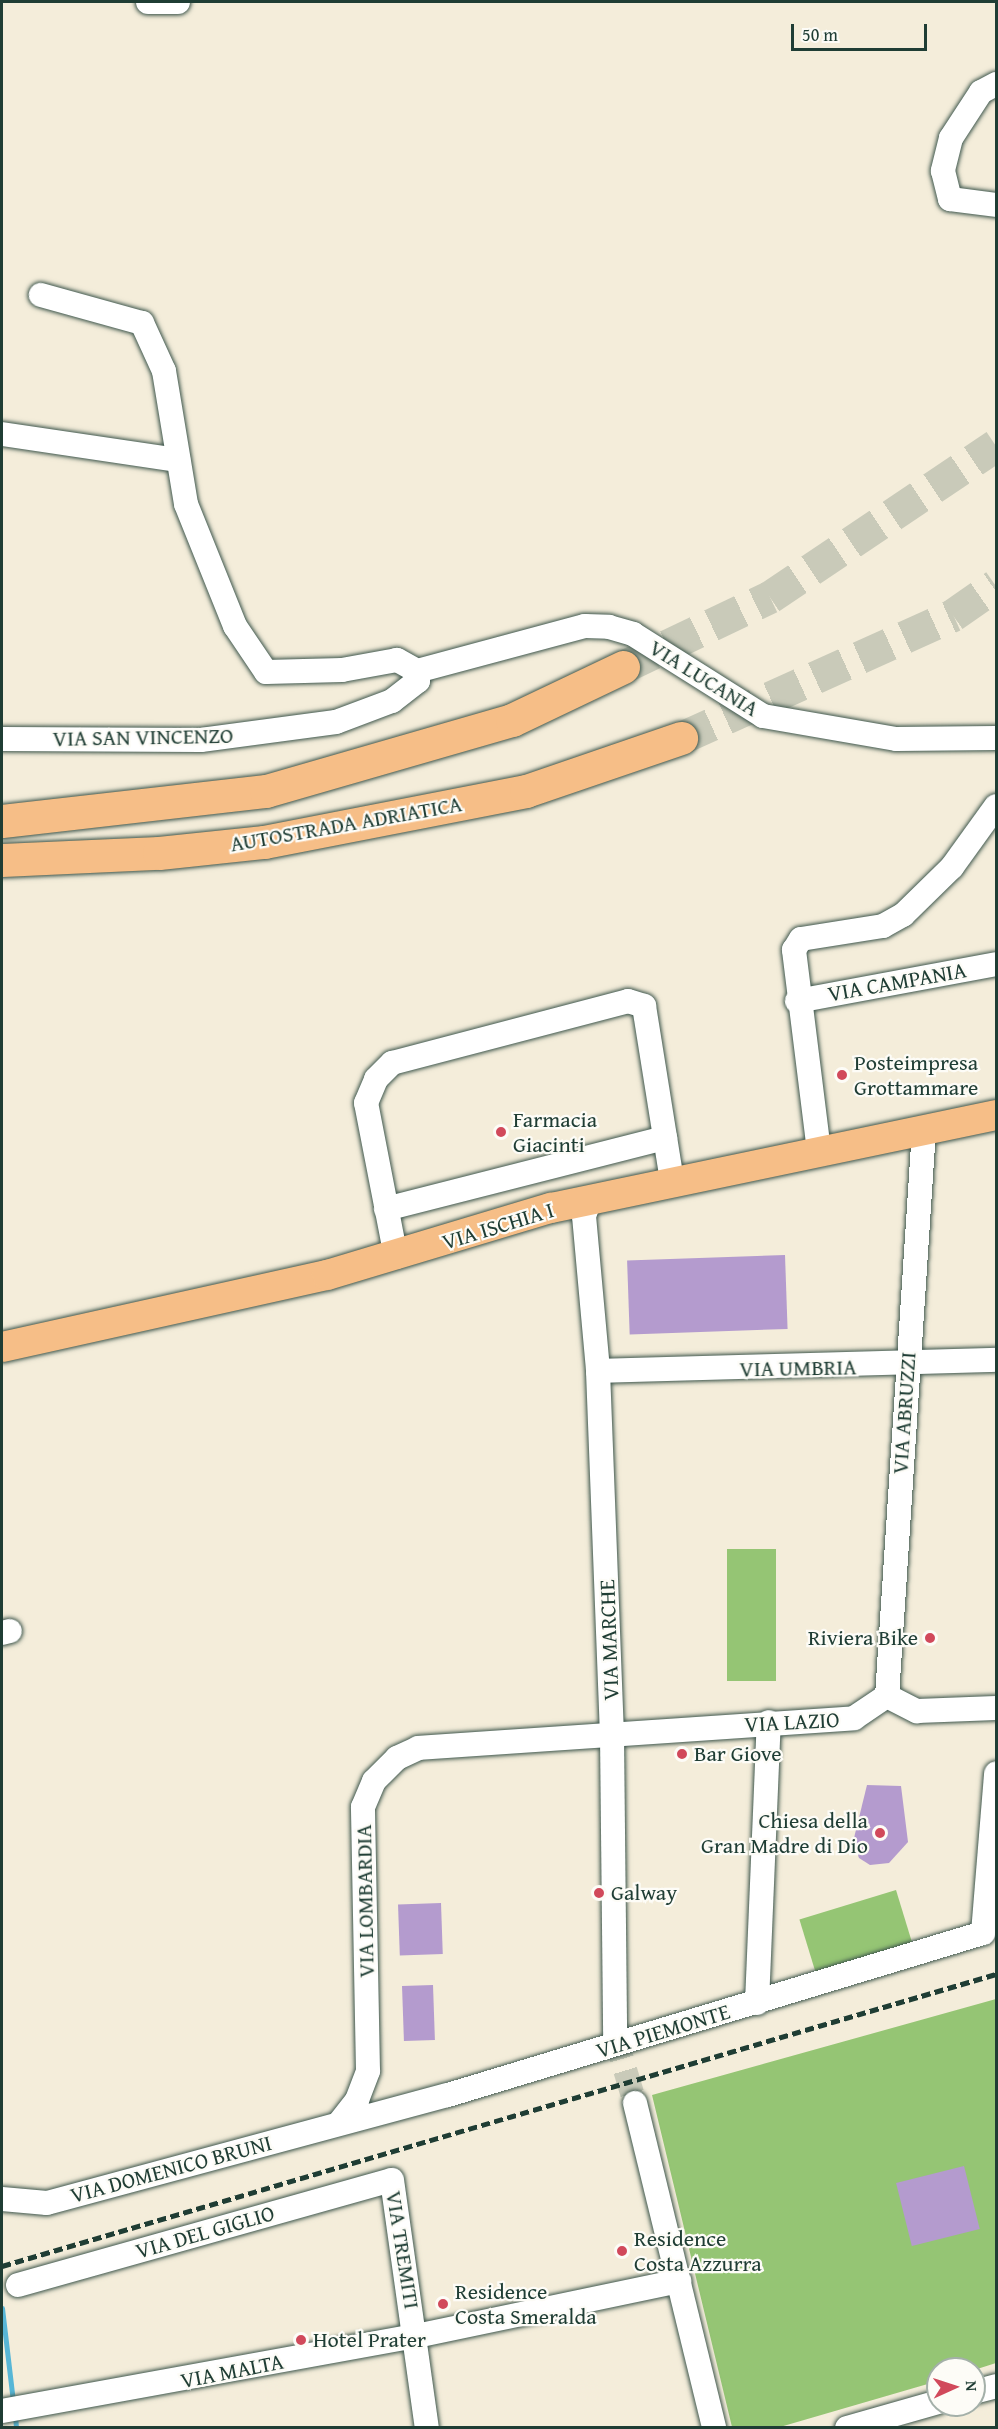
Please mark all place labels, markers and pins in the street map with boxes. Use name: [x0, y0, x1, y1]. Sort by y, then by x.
place label: Posteimpresa Grottammare: [854, 1049, 978, 1100]
marker: Posteimpresa Grottammare: [835, 1068, 849, 1082]
place label: Farmacia Giacinti: [513, 1106, 597, 1158]
marker: Farmacia Giacinti: [494, 1125, 508, 1139]
place label: Riviera Bike: [808, 1625, 918, 1651]
marker: Riviera Bike: [923, 1631, 937, 1645]
place label: Bar Giove: [694, 1741, 781, 1767]
marker: Bar Giove: [675, 1747, 689, 1761]
place label: Chiesa della Gran Madre di Dio: [701, 1807, 868, 1858]
marker: Chiesa della Gran Madre di Dio: [873, 1826, 887, 1840]
place label: Galway: [611, 1880, 677, 1906]
marker: Galway: [592, 1886, 606, 1900]
place label: Residence Costa Azzurra: [634, 2225, 762, 2276]
marker: Residence Costa Azzurra: [615, 2244, 629, 2258]
place label: Residence Costa Smeralda: [455, 2278, 597, 2330]
marker: Residence Costa Smeralda: [436, 2297, 450, 2311]
place label: Hotel Prater: [313, 2327, 426, 2353]
marker: Hotel Prater: [294, 2333, 308, 2347]

